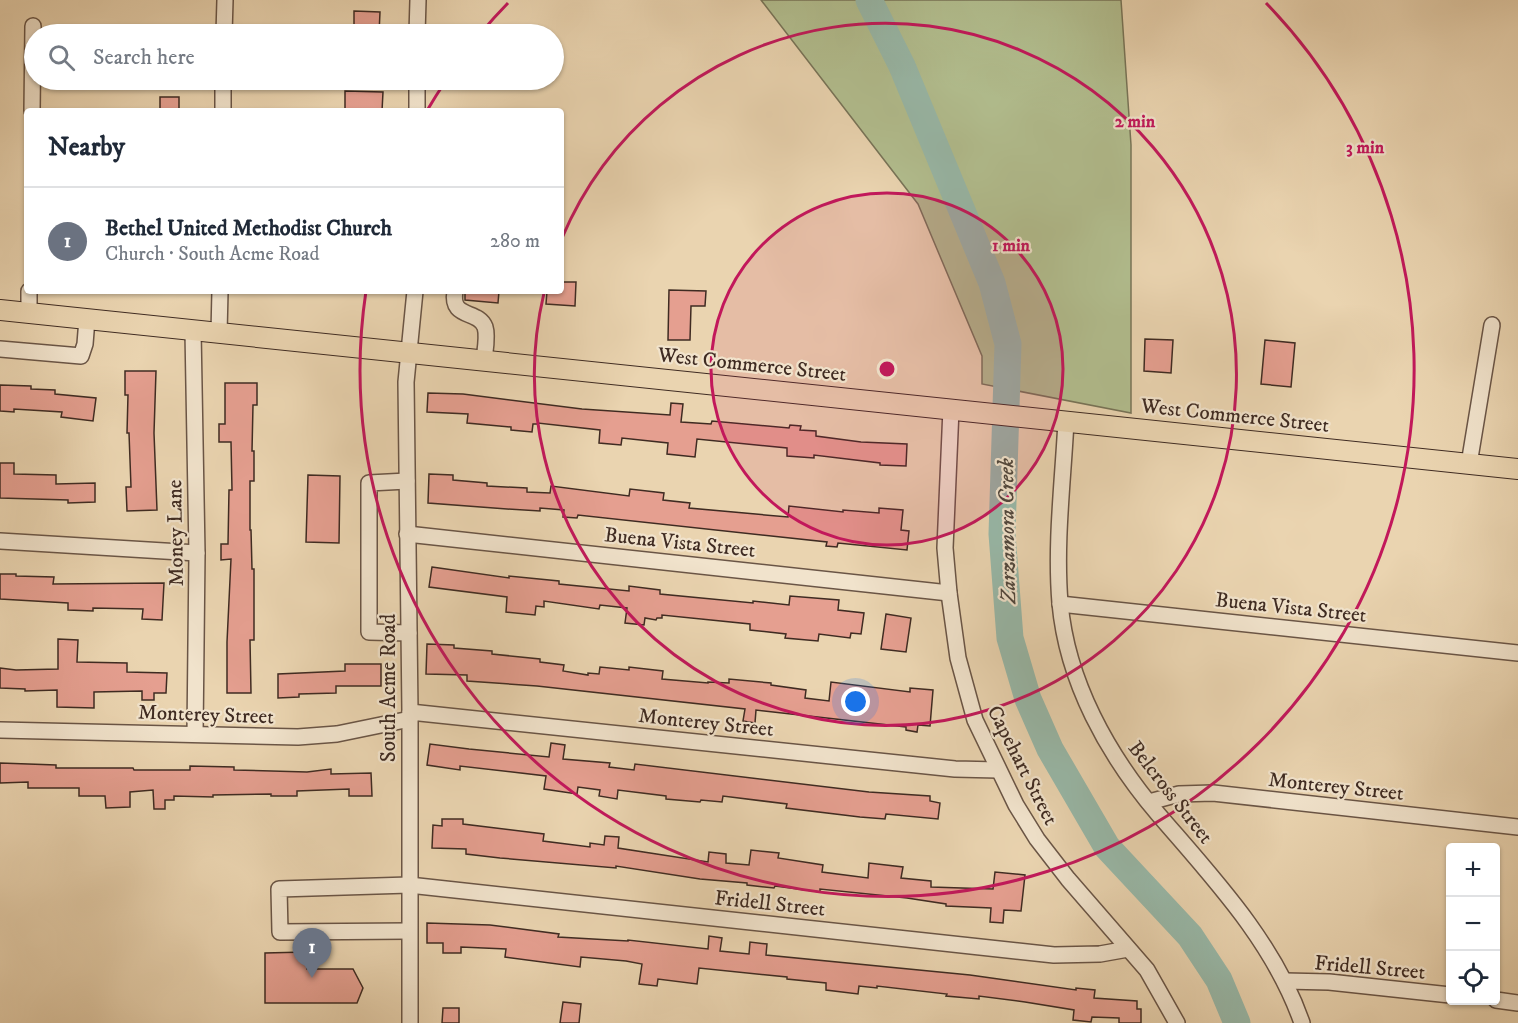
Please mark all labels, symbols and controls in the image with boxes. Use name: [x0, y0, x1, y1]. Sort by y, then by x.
search box: [24, 24, 564, 90]
icon: search: [45, 41, 78, 74]
text: Search here: [93, 44, 195, 71]
text: 2 min: [1115, 111, 1156, 133]
text: Nearby: [48, 131, 125, 164]
text: 3 min: [1346, 137, 1385, 159]
text: Bethel United Methodist Church: [105, 215, 392, 242]
text: 1: [64, 229, 71, 254]
text: 280 m: [490, 229, 540, 254]
text: 1 min: [992, 235, 1031, 257]
text: Church · South Acme Road: [105, 242, 320, 267]
street label: West Commerce Street: [655, 342, 848, 388]
centre of rings: [877, 359, 897, 379]
street label: West Commerce Street: [1138, 393, 1331, 439]
water label: Zarzamora Creek: [993, 457, 1022, 605]
street label: Money Lane: [162, 479, 190, 587]
street label: Buena Vista Street: [603, 522, 757, 564]
street label: Buena Vista Street: [1214, 587, 1368, 629]
street label: South Acme Road: [376, 613, 402, 762]
your location: [841, 687, 870, 716]
street label: Monterey Street: [138, 700, 275, 730]
street label: Capehart Street: [981, 701, 1063, 830]
street label: Monterey Street: [637, 703, 775, 743]
street label: Belcross Street: [1122, 736, 1219, 849]
street label: Monterey Street: [1267, 767, 1405, 807]
map controls: [1446, 843, 1500, 1005]
button: +: [1446, 843, 1500, 897]
street label: Fridell Street: [713, 885, 827, 923]
button: −: [1446, 897, 1500, 951]
pin: 1: [292, 928, 332, 978]
street label: Fridell Street: [1313, 950, 1427, 986]
button: locate: [1446, 951, 1500, 1005]

